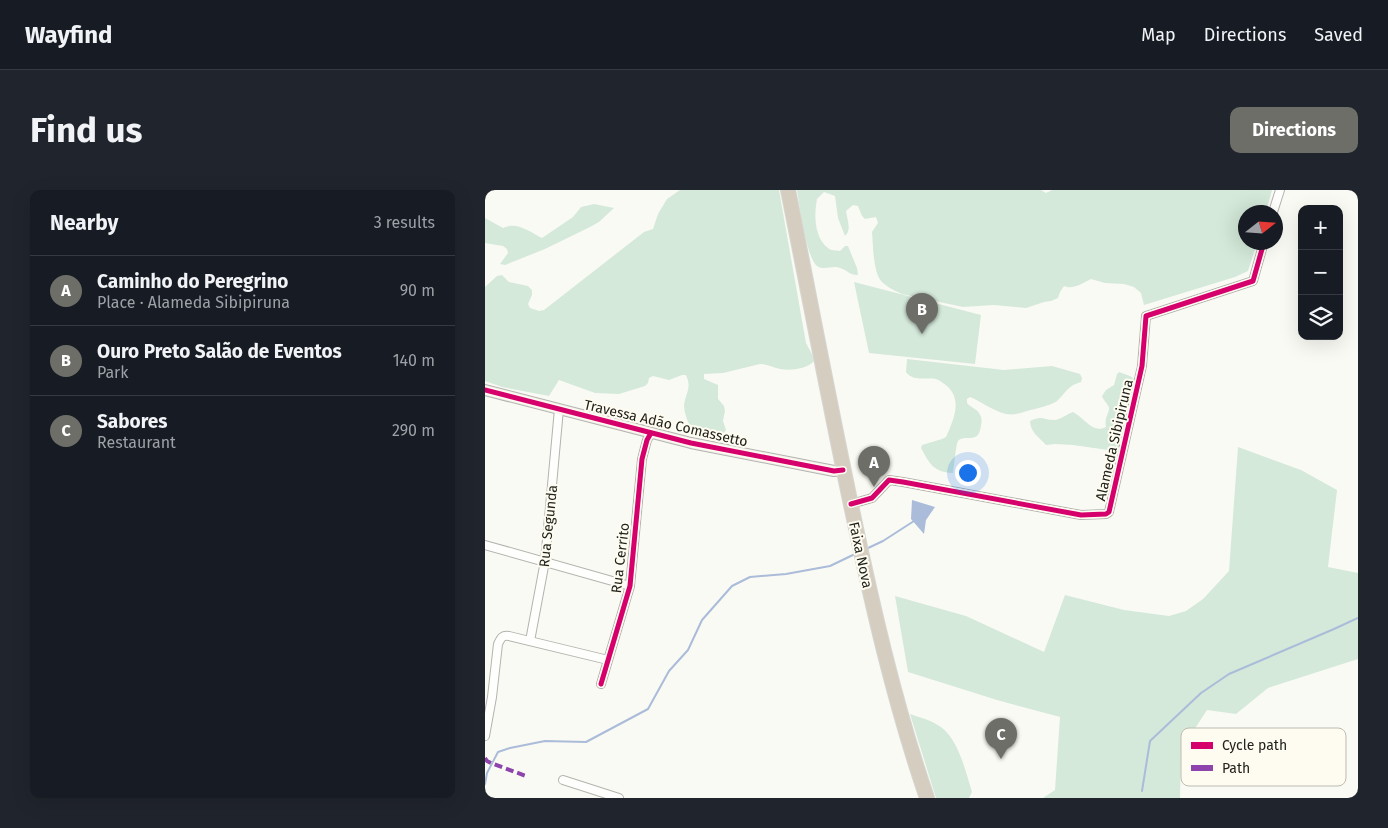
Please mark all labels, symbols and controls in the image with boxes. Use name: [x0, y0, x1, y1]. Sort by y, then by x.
text: Wayfind: [25, 21, 112, 49]
text: Map: [1141, 24, 1176, 46]
text: Directions: [1204, 24, 1286, 46]
text: Saved: [1314, 24, 1363, 46]
button: Directions: [1230, 107, 1358, 153]
text: Find us: [30, 109, 142, 151]
north arrow: [1238, 205, 1283, 250]
map controls: [1298, 205, 1343, 340]
button: +: [1298, 205, 1343, 250]
text: Nearby: [50, 210, 118, 236]
text: 3 results: [374, 213, 435, 232]
button: −: [1298, 250, 1343, 295]
text: Caminho do Peregrino: [97, 270, 288, 293]
text: A: [61, 281, 71, 300]
text: 90 m: [400, 281, 435, 300]
text: Place · Alameda Sibipiruna: [97, 293, 290, 312]
pin: B: [906, 293, 938, 334]
button: layers: [1298, 295, 1343, 340]
text: Ouro Preto Salão de Eventos: [97, 340, 342, 363]
text: B: [61, 351, 71, 370]
text: 140 m: [393, 351, 435, 370]
text: Park: [97, 363, 129, 382]
street label: Alameda Sibipiruna: [1092, 378, 1137, 503]
street label: Travessa Adão Comassetto: [582, 396, 749, 451]
text: Sabores: [97, 410, 167, 433]
text: C: [61, 421, 71, 440]
text: 290 m: [392, 421, 435, 440]
text: Restaurant: [97, 433, 176, 452]
pin: A: [858, 446, 890, 487]
your location: [955, 460, 981, 486]
street label: Rua Segunda: [536, 484, 561, 568]
street label: Faixa Nova: [845, 520, 876, 590]
street label: Rua Cerrito: [608, 522, 633, 594]
pin: C: [985, 718, 1017, 759]
legend: [1181, 728, 1346, 786]
text: Cycle path: [1222, 737, 1287, 754]
text: Path: [1222, 760, 1250, 777]

